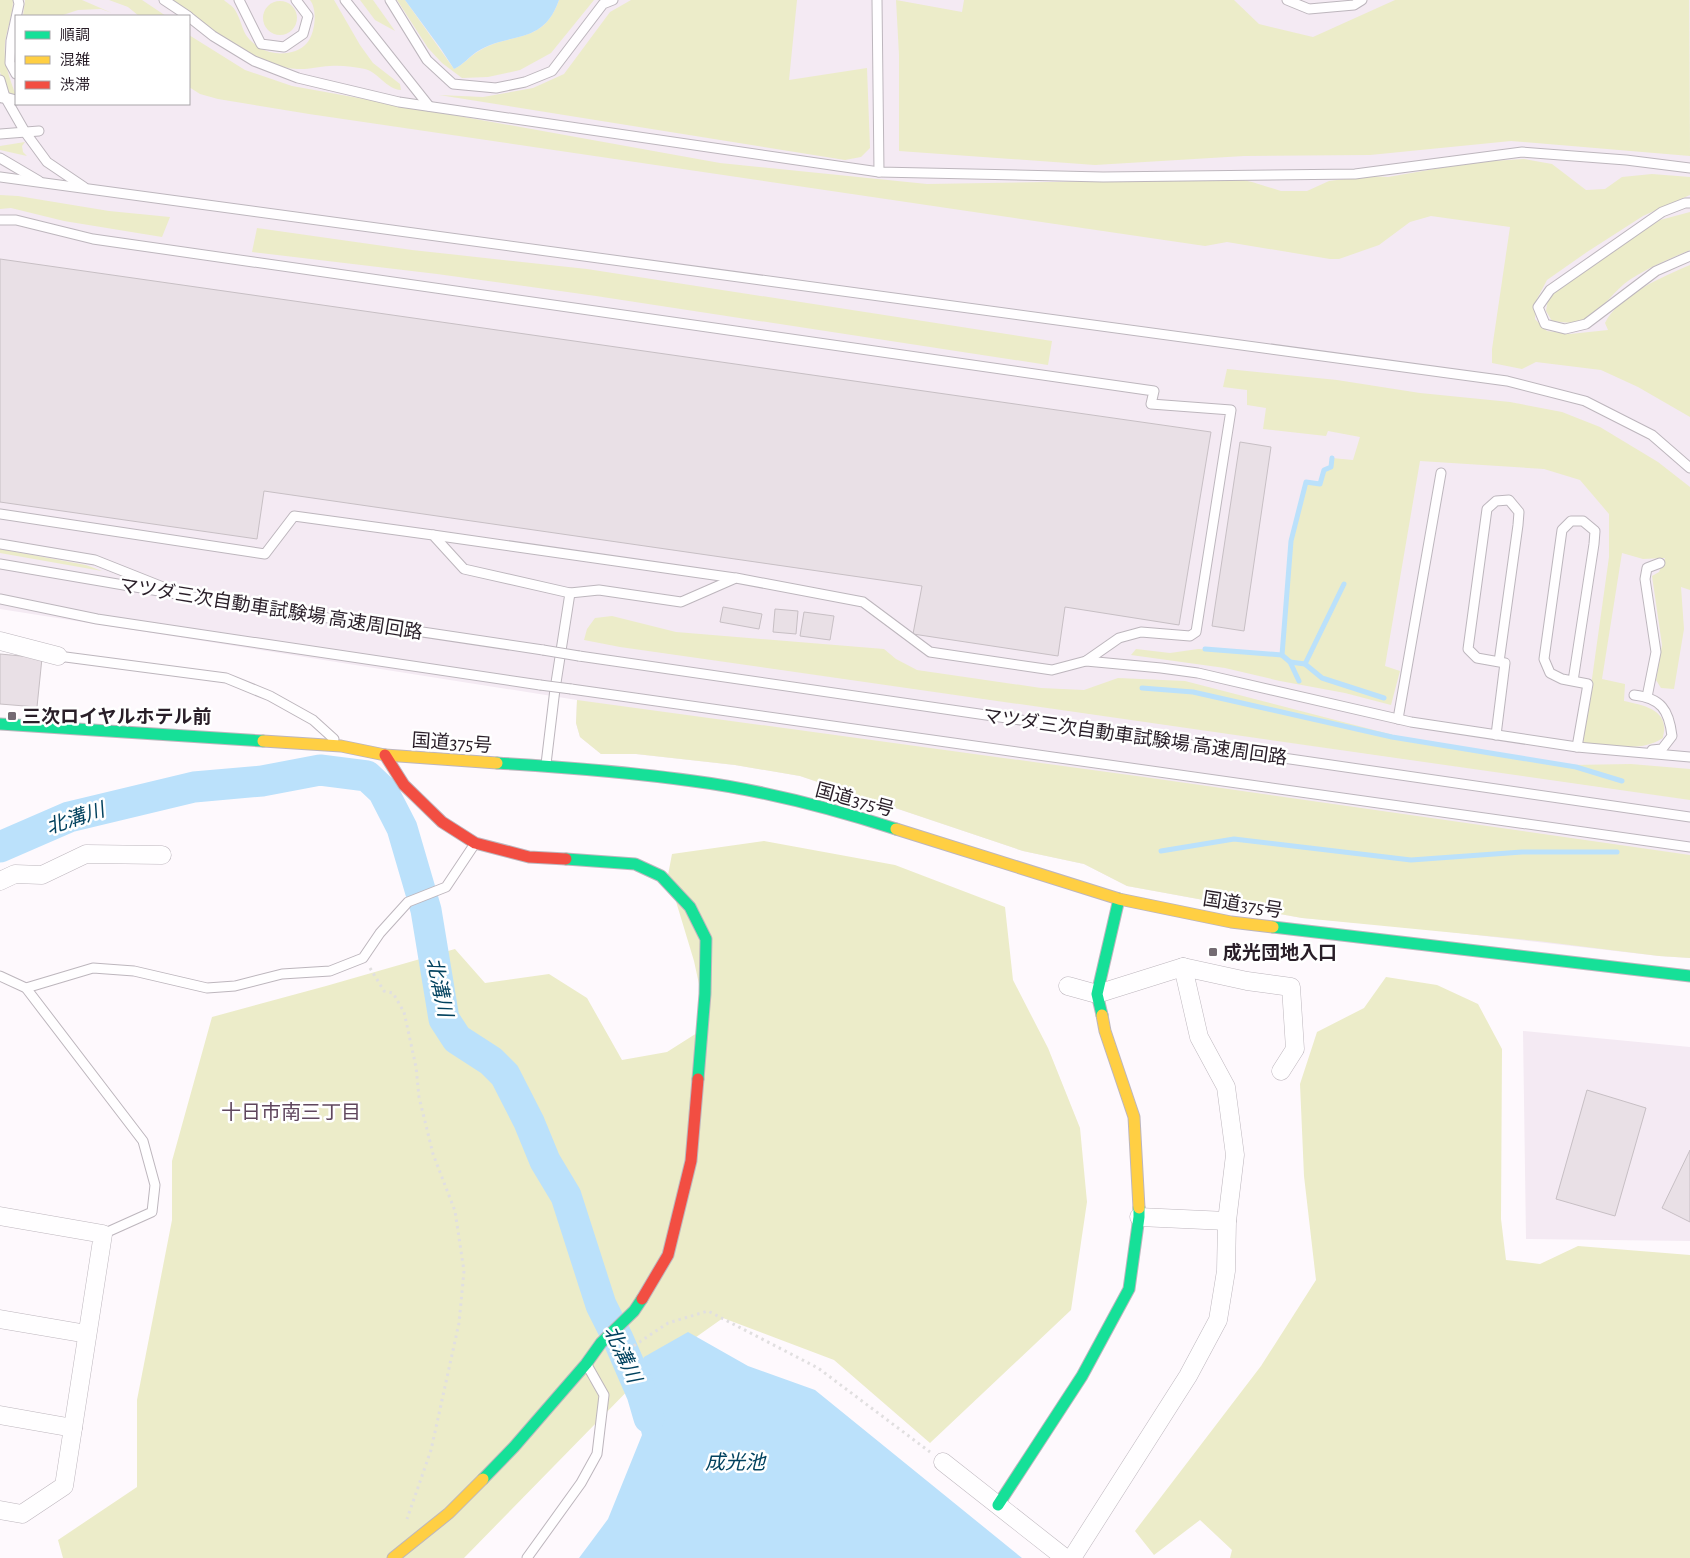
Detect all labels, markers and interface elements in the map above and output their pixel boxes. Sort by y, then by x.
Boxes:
legend [15,15,190,105]
text: 順調 [60,28,90,43]
text: 混雑 [60,52,90,68]
text: 渋滞 [60,77,90,93]
street label: マツダ三次自動車試験場 高速周回路 [118,574,424,643]
street label: マツダ三次自動車試験場 高速周回路 [981,705,1288,768]
place label: 三次ロイヤルホテル前 [22,706,211,727]
marker: 三次ロイヤルホテル前 [6,710,18,722]
street label: 国道375号 [411,730,493,756]
street label: 国道375号 [813,780,896,820]
water label: 北溝川 [43,799,109,838]
street label: 国道375号 [1201,889,1284,921]
place label: 成光団地入口 [1223,942,1337,963]
marker: 成光団地入口 [1207,946,1219,958]
water label: 北溝川 [423,956,456,1021]
district label: 十日市南三丁目 [221,1102,361,1123]
water label: 北溝川 [600,1323,646,1388]
water label: 成光池 [705,1452,767,1473]

